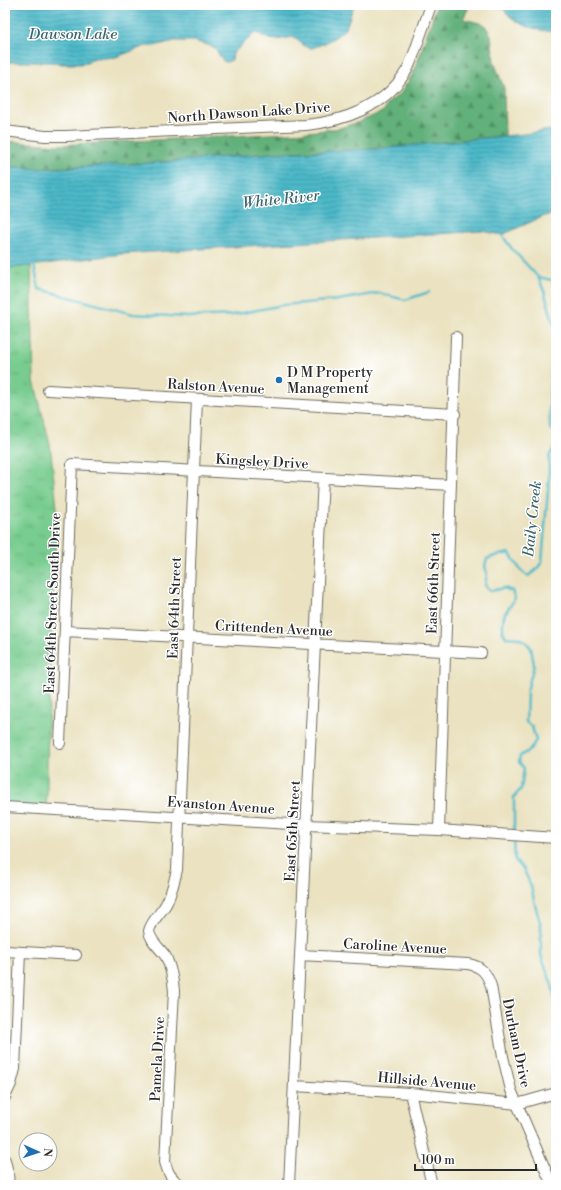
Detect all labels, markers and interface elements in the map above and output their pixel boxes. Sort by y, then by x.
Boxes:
water label: Dawson Lake [28,25,117,44]
street label: North Dawson Lake Drive [167,98,331,128]
water label: White River [242,186,321,213]
place label: D M Property Management [287,364,373,398]
street label: Ralston Avenue [167,375,265,399]
marker: D M Property Management [274,375,284,385]
street label: Kingsley Drive [215,451,309,473]
water label: Baily Creek [519,480,546,559]
street label: East 64th Street South Drive [41,512,65,694]
street label: East 66th Street [423,532,445,634]
street label: East 64th Street [164,557,186,659]
street label: Crittenden Avenue [215,617,333,641]
street label: East 65th Street [281,780,305,882]
street label: Evanston Avenue [167,793,275,819]
street label: Caroline Avenue [343,935,447,959]
street label: Durham Drive [498,997,534,1090]
street label: Pamela Drive [147,1016,169,1102]
street label: Hillside Avenue [377,1069,477,1095]
north arrow [18,1132,58,1172]
scale bar [415,1146,536,1172]
text: N [40,1148,54,1157]
text: 100 m [421,1153,455,1168]

